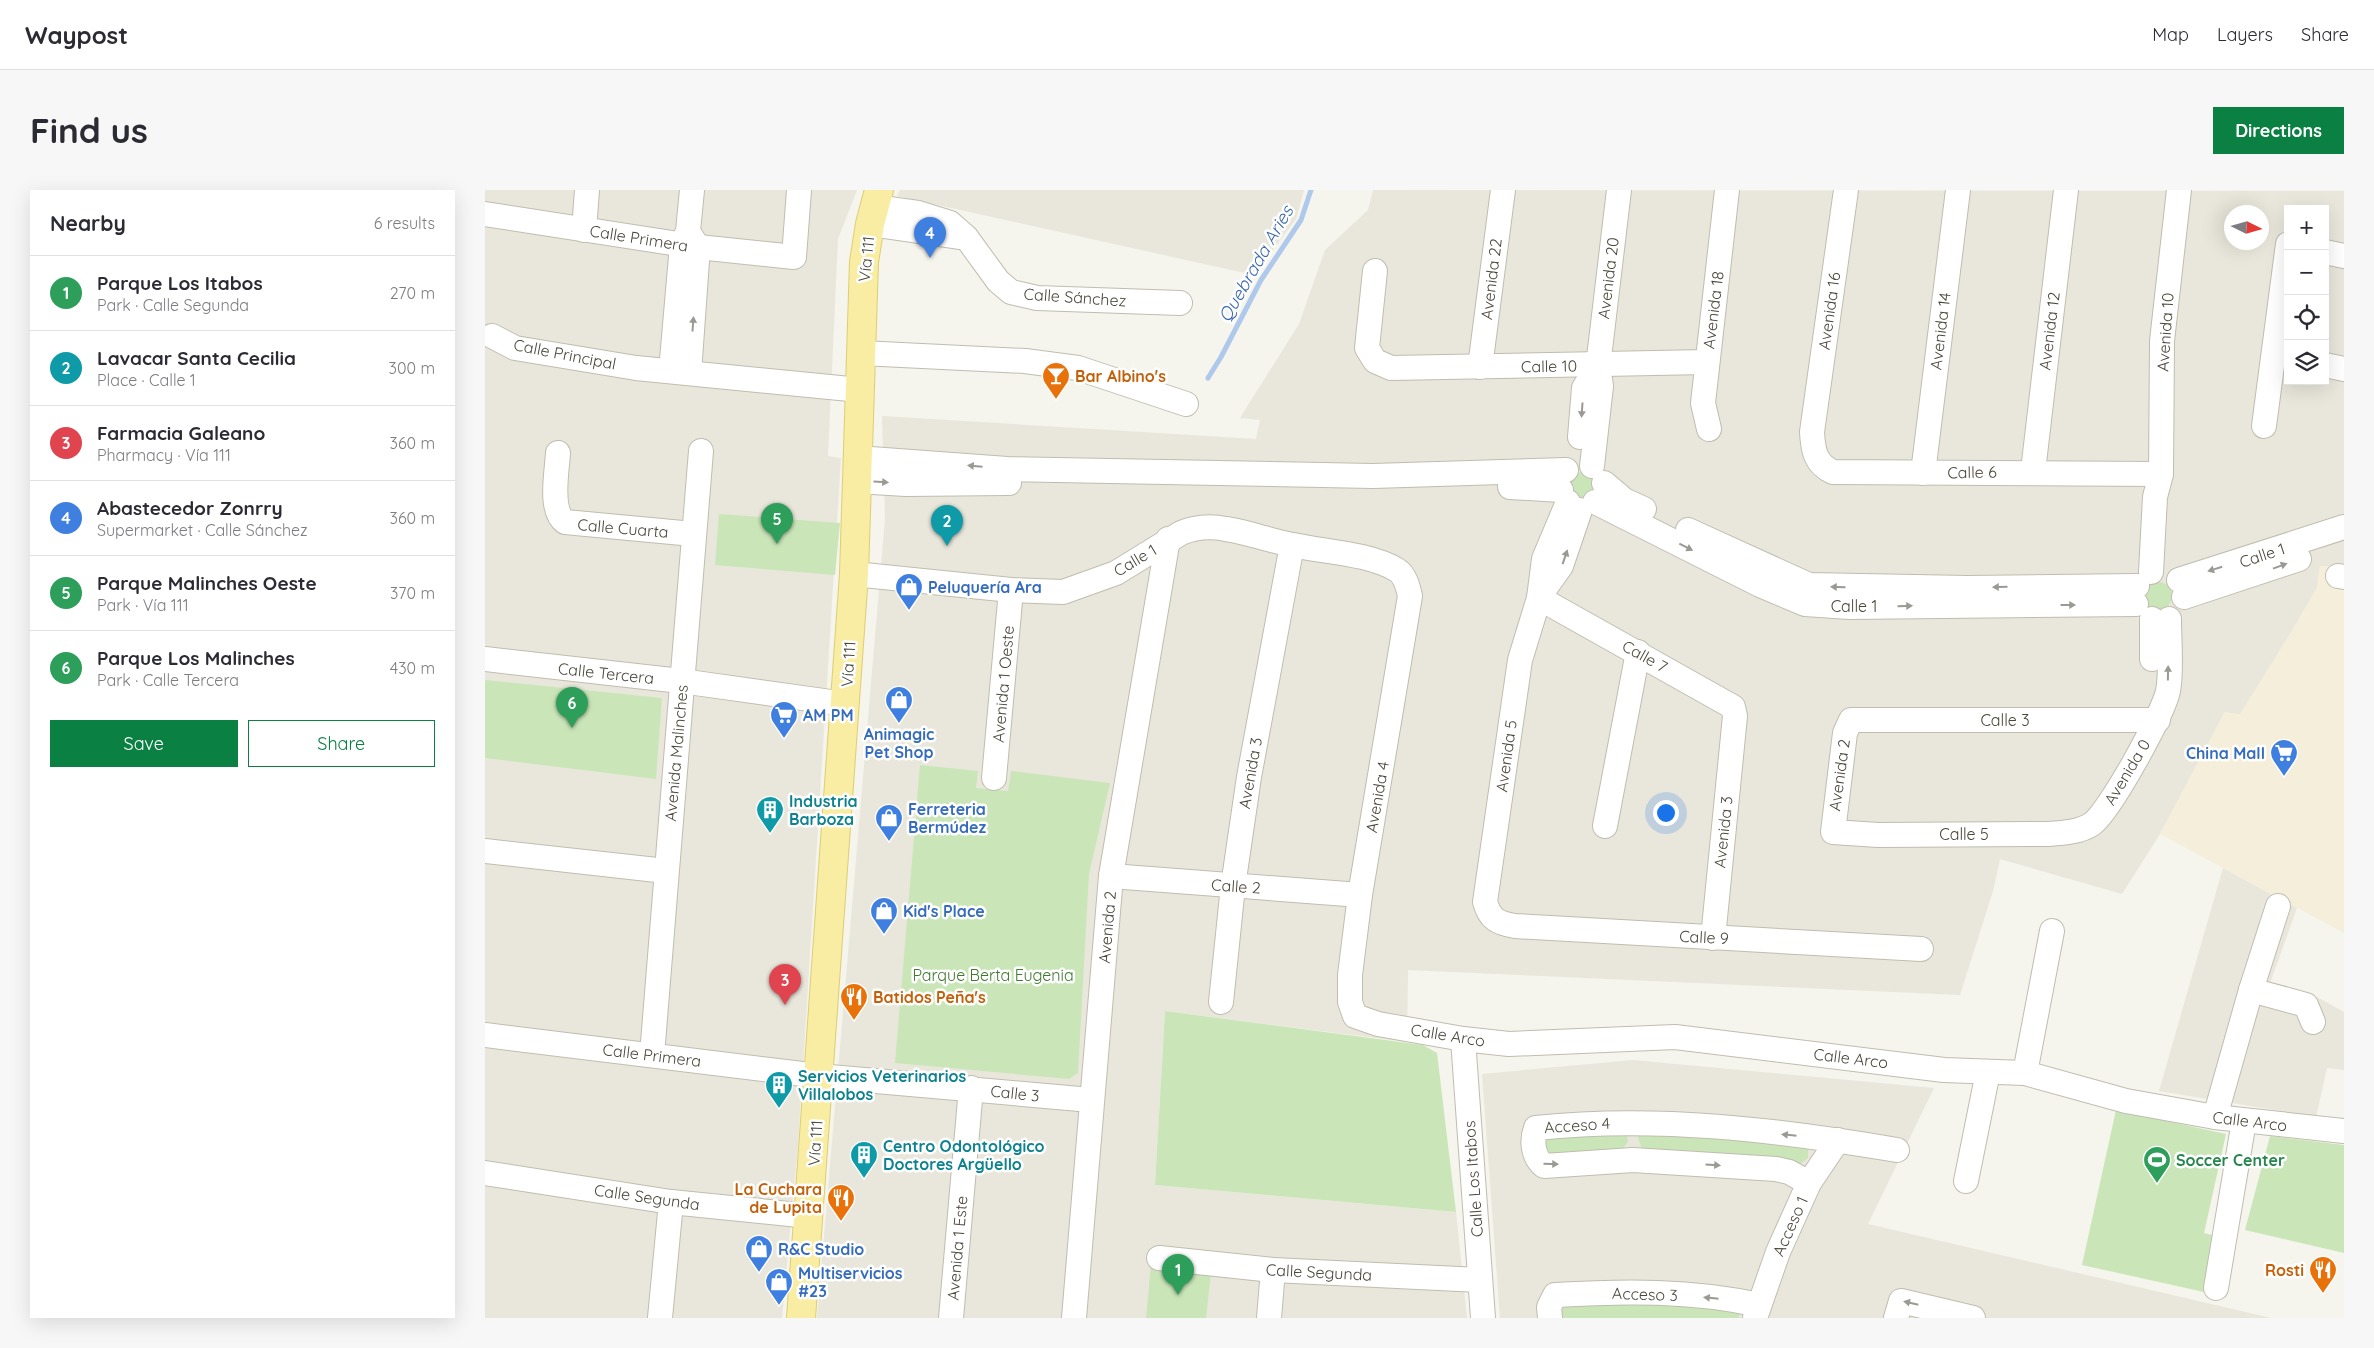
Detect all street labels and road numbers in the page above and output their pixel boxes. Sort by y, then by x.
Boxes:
street label: Calle Primera [588,220,690,256]
street label: Vía 111 [854,235,878,283]
street label: Avenida 20 [1593,236,1623,320]
street label: Avenida 22 [1476,237,1506,321]
street label: Avenida 18 [1698,270,1728,350]
street label: Avenida 16 [1814,270,1844,351]
street label: Calle Sánchez [1023,283,1127,311]
street label: Avenida 14 [1925,291,1955,371]
street label: Avenida 12 [2034,291,2064,371]
street label: Avenida 10 [2152,292,2178,372]
street label: Calle Principal [512,334,618,374]
street label: Calle 10 [1521,356,1577,376]
street label: Calle 6 [1947,462,1997,482]
street label: Calle Cuarta [577,514,669,542]
street label: Calle 1 [2237,538,2287,572]
street label: Calle 1 [1110,539,1160,581]
street label: Calle 1 [1831,596,1877,616]
street label: Avenida 1 Oeste [988,625,1018,743]
street label: Calle 7 [1619,635,1671,677]
street label: Vía 111 [836,640,860,688]
street label: Calle Tercera [557,658,655,688]
street label: Avenida Malinches [660,684,692,822]
street label: Calle 3 [1980,710,2030,730]
street label: Avenida 5 [1491,719,1521,793]
street label: Avenida 0 [2100,735,2154,809]
street label: Avenida 3 [1234,736,1266,810]
street label: Avenida 2 [1824,738,1854,812]
street label: Avenida 4 [1361,760,1393,834]
street label: Avenida 3 [1709,795,1737,869]
street label: Calle 5 [1939,824,1989,844]
street label: Calle 2 [1211,874,1262,898]
street label: Avenida 2 [1094,890,1120,964]
street label: Calle 9 [1679,926,1729,948]
street label: Calle Arco [1409,1019,1487,1051]
street label: Calle Primera [602,1039,702,1071]
street label: Calle Arco [1813,1044,1889,1072]
street label: Calle 3 [990,1080,1040,1106]
street label: Calle Arco [2212,1107,2288,1135]
street label: Acceso 4 [1543,1113,1611,1137]
street label: Vía 111 [803,1119,827,1167]
street label: Calle Los Itabos [1459,1120,1487,1238]
street label: Calle Segunda [593,1180,701,1214]
street label: Acceso 1 [1768,1193,1812,1259]
street label: Avenida 1 Este [942,1195,972,1301]
street label: Calle Segunda [1265,1259,1373,1285]
street label: Acceso 3 [1612,1283,1678,1305]

